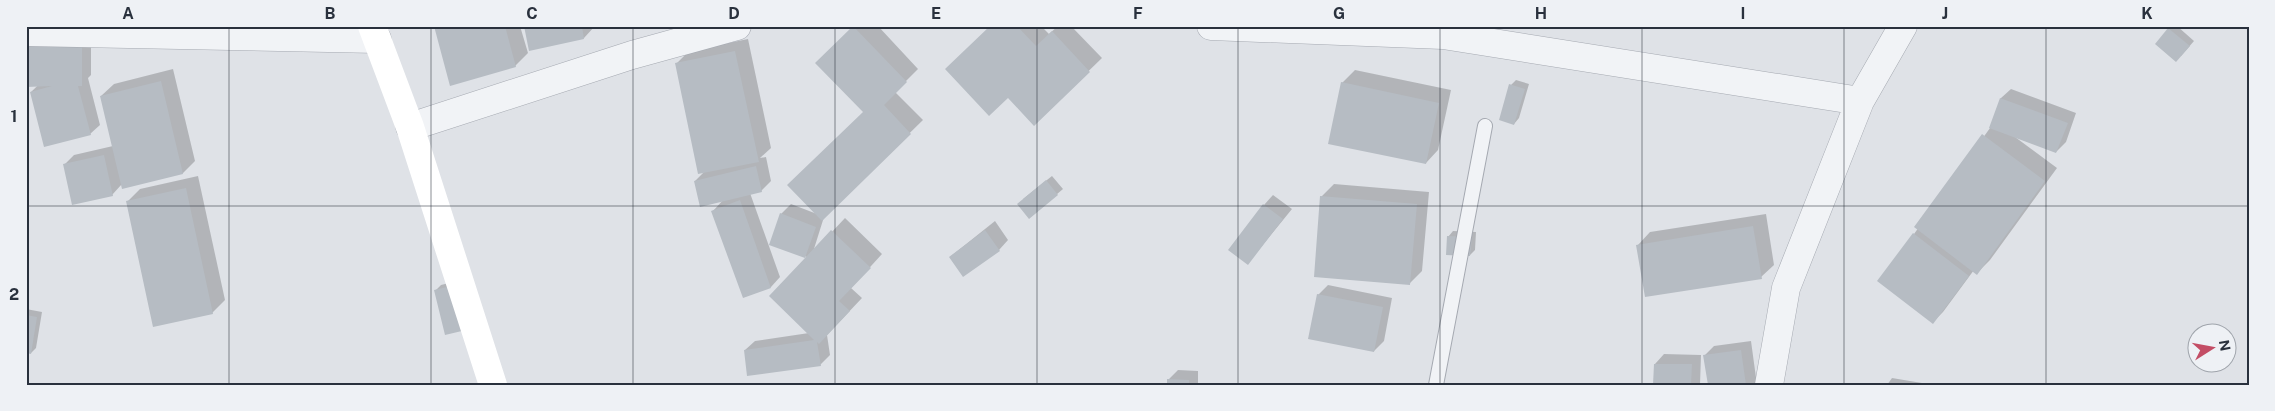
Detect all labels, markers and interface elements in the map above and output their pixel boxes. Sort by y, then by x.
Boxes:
text: A [122,4,134,23]
text: B [325,4,336,23]
text: C [526,4,538,23]
text: D [728,4,740,23]
text: E [931,4,941,23]
text: F [1133,4,1143,23]
text: G [1333,4,1345,23]
text: H [1535,4,1547,23]
text: I [1741,4,1745,23]
text: J [1942,4,1948,23]
text: K [2141,4,2153,23]
text: 1 [11,107,17,126]
text: 2 [9,285,19,304]
north arrow [2188,324,2238,374]
text: N [2216,339,2234,352]

